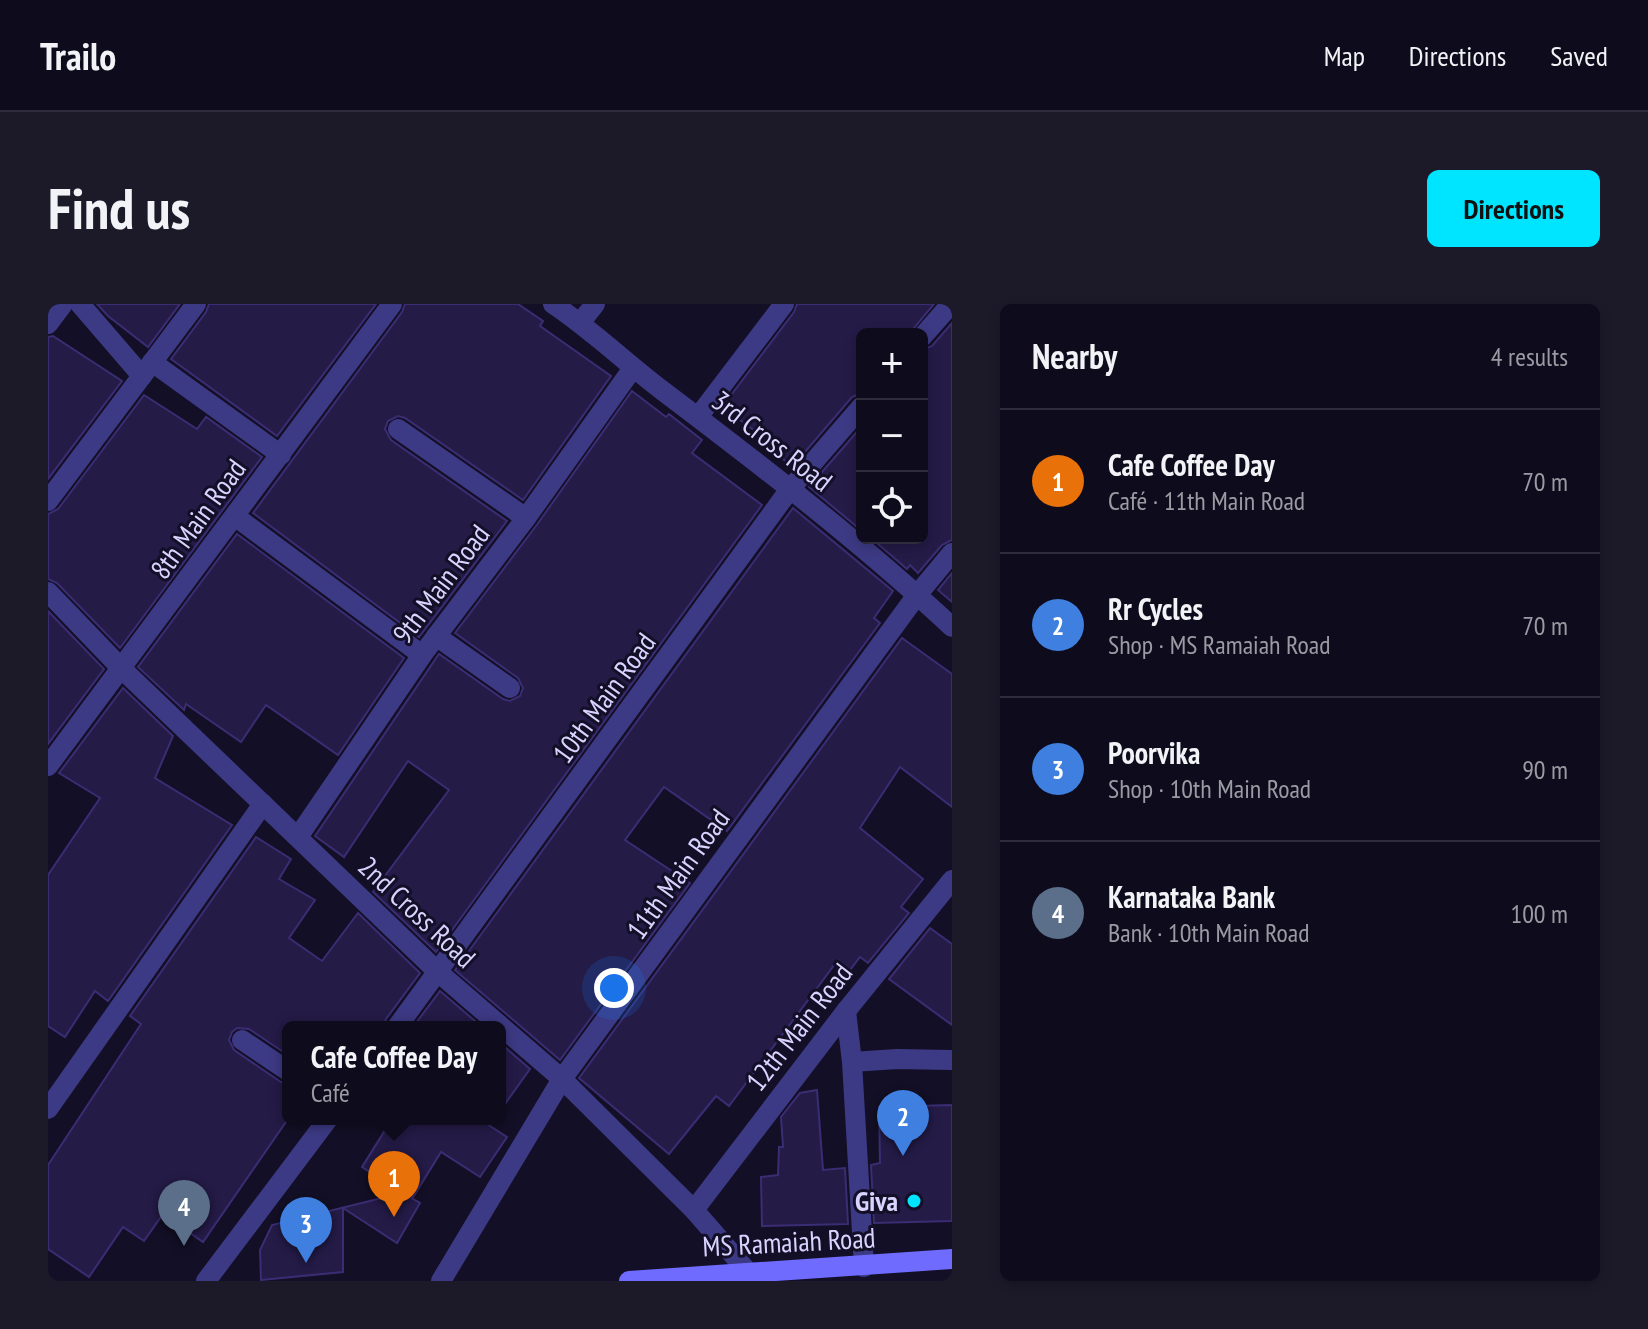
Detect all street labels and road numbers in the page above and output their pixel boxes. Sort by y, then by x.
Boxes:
street label: 3rd Cross Road [704,382,840,499]
street label: 8th Main Road [142,451,254,586]
street label: 9th Main Road [384,517,497,651]
street label: 10th Main Road [544,625,663,770]
street label: 11th Main Road [618,801,737,946]
street label: 2nd Cross Road [351,848,484,976]
street label: 12th Main Road [737,955,860,1098]
street label: MS Ramaiah Road [702,1218,876,1265]

